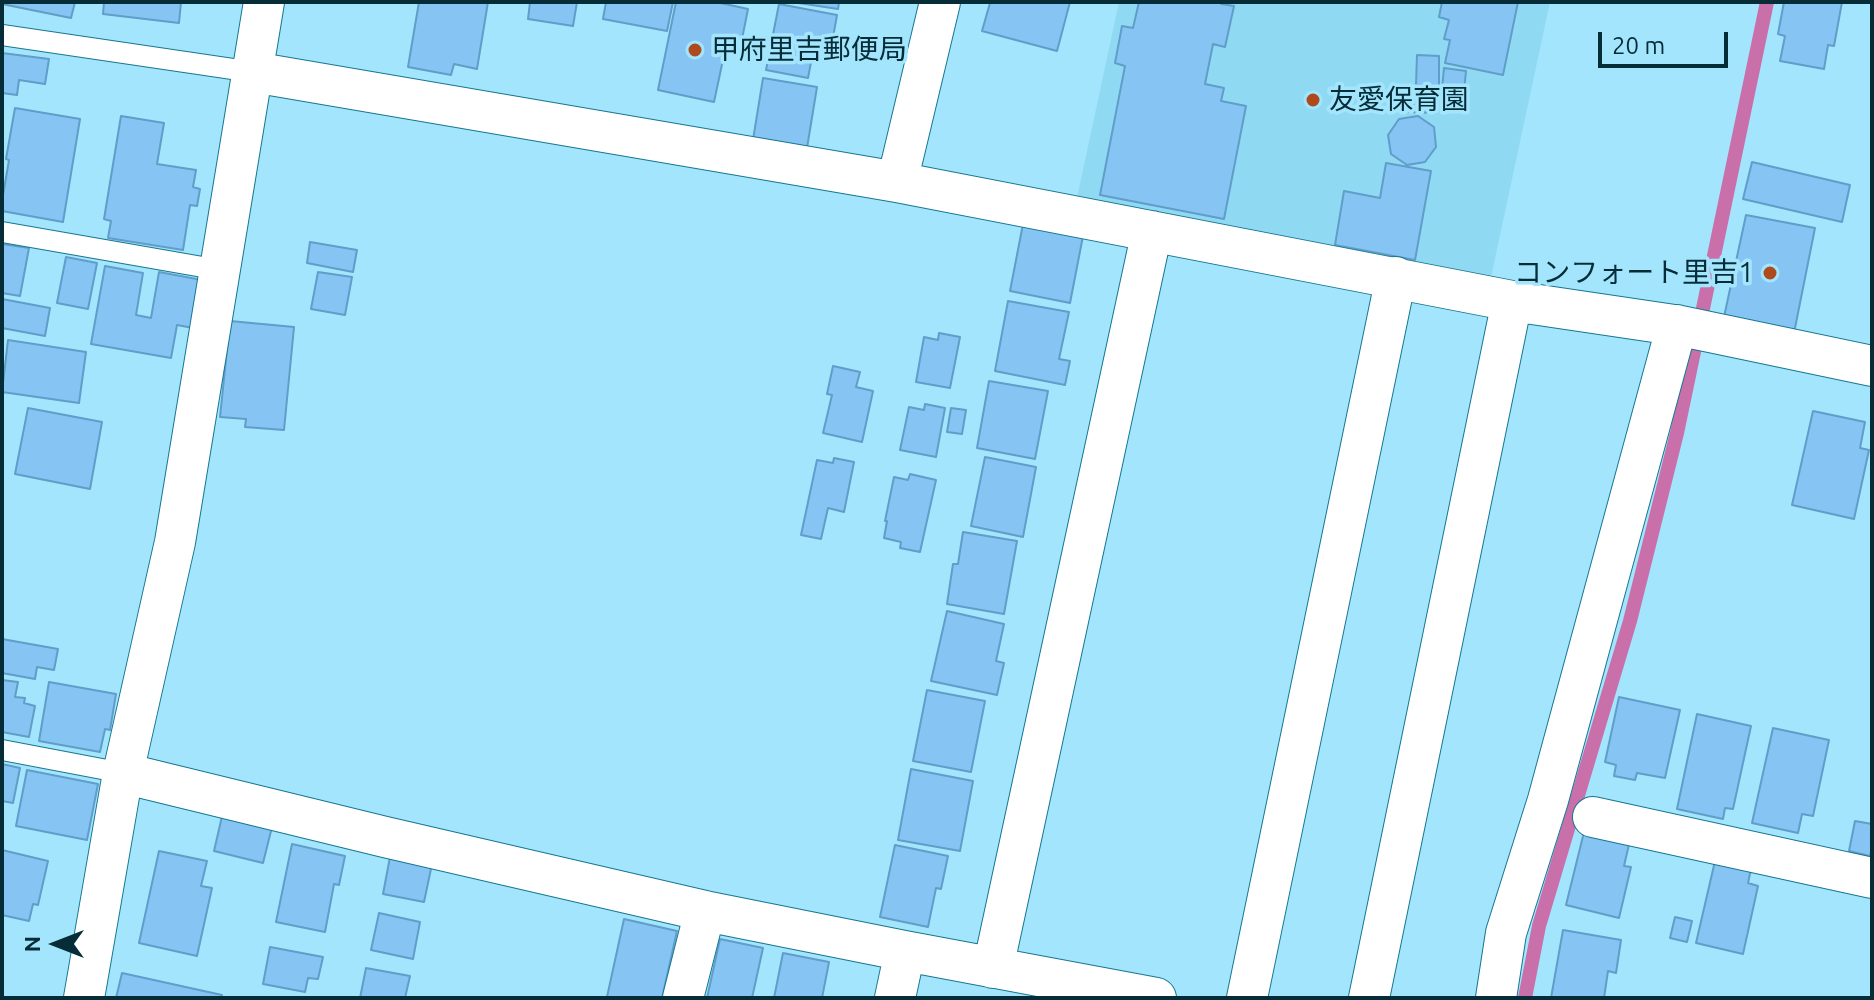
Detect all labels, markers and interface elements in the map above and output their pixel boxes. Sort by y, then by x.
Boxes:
scale bar [1602,16,1732,66]
text: 20 m [1612,32,1665,59]
place label: 甲府里吉郵便局 [711,33,907,67]
marker: 甲府里吉郵便局 [686,41,704,59]
place label: 友愛保育園 [1329,83,1469,117]
marker: 友愛保育園 [1304,91,1322,109]
place label: コンフォート里吉1 [1514,256,1754,290]
marker: コンフォート里吉1 [1761,264,1779,282]
north arrow [16,904,96,984]
text: N [19,936,44,952]

